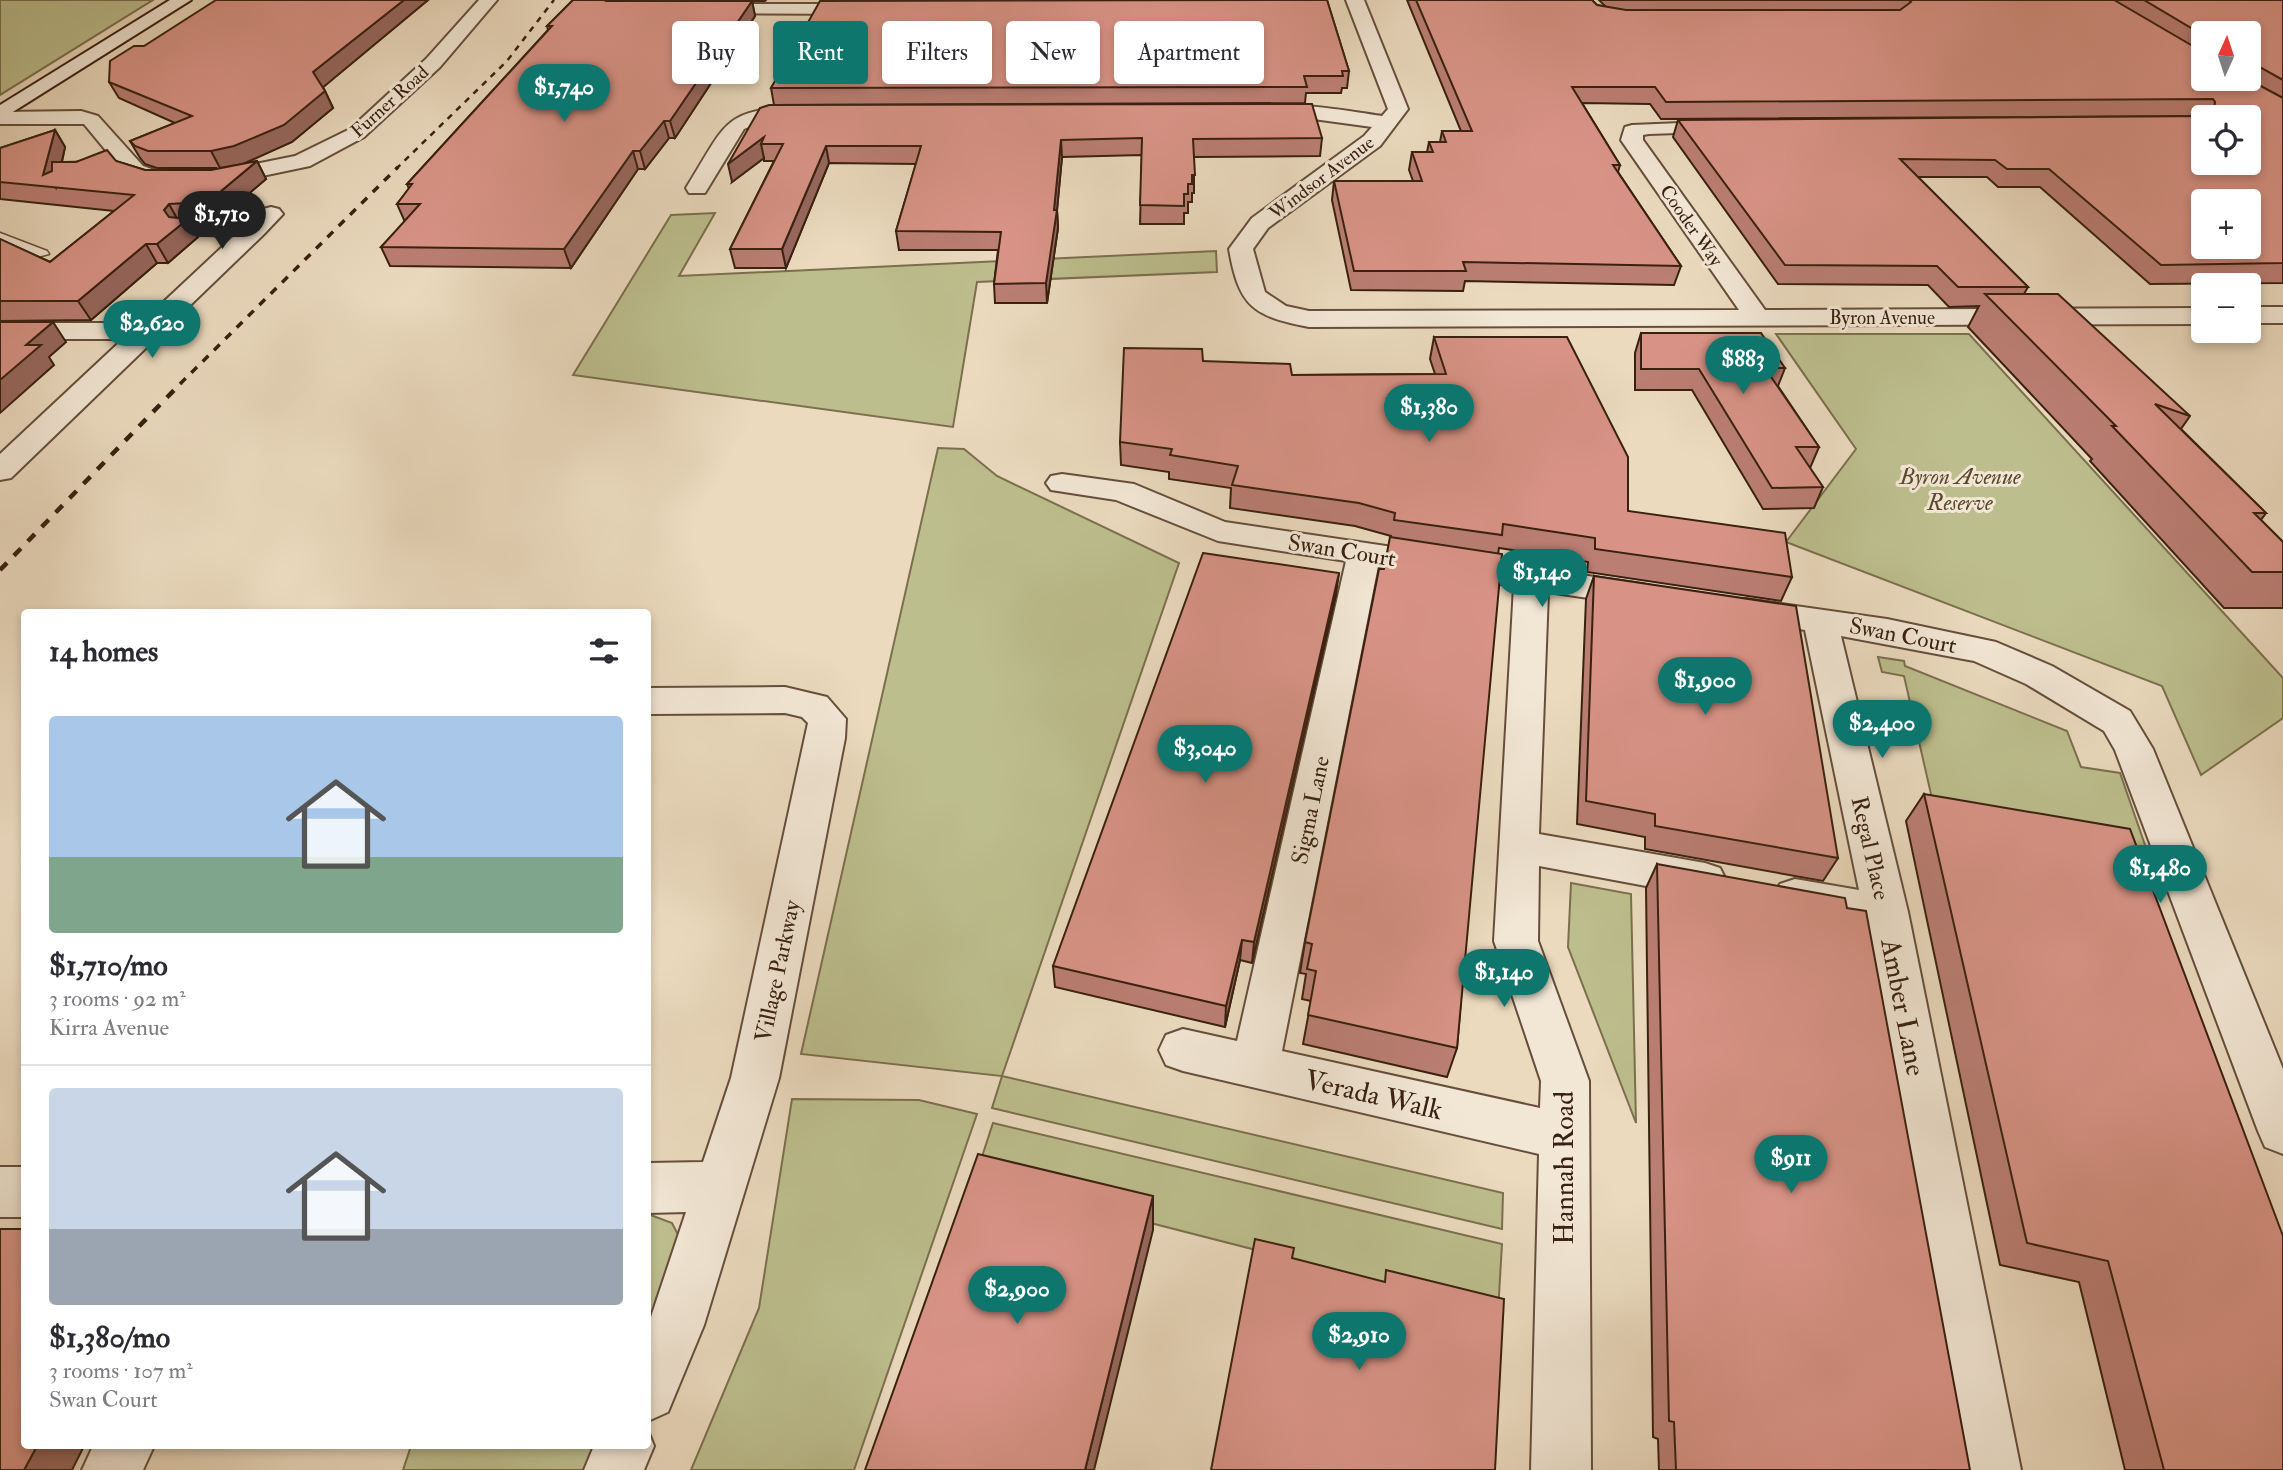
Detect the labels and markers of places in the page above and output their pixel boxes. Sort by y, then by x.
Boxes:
pin: $1,740 [507,64,621,124]
pin: $1,710 [165,191,279,251]
pin: $2,620 [95,300,209,360]
pin: $883 [1702,336,1784,396]
pin: $1,380 [1372,384,1486,444]
pin: $1,140 [1485,550,1599,609]
pin: $1,900 [1648,658,1762,717]
pin: $2,400 [1825,700,1939,760]
pin: $3,040 [1148,726,1262,785]
pin: $1,480 [2103,846,2217,905]
pin: $1,140 [1447,950,1561,1009]
pin: $911 [1750,1136,1832,1195]
pin: $2,900 [960,1266,1074,1326]
pin: $2,910 [1302,1312,1416,1372]

